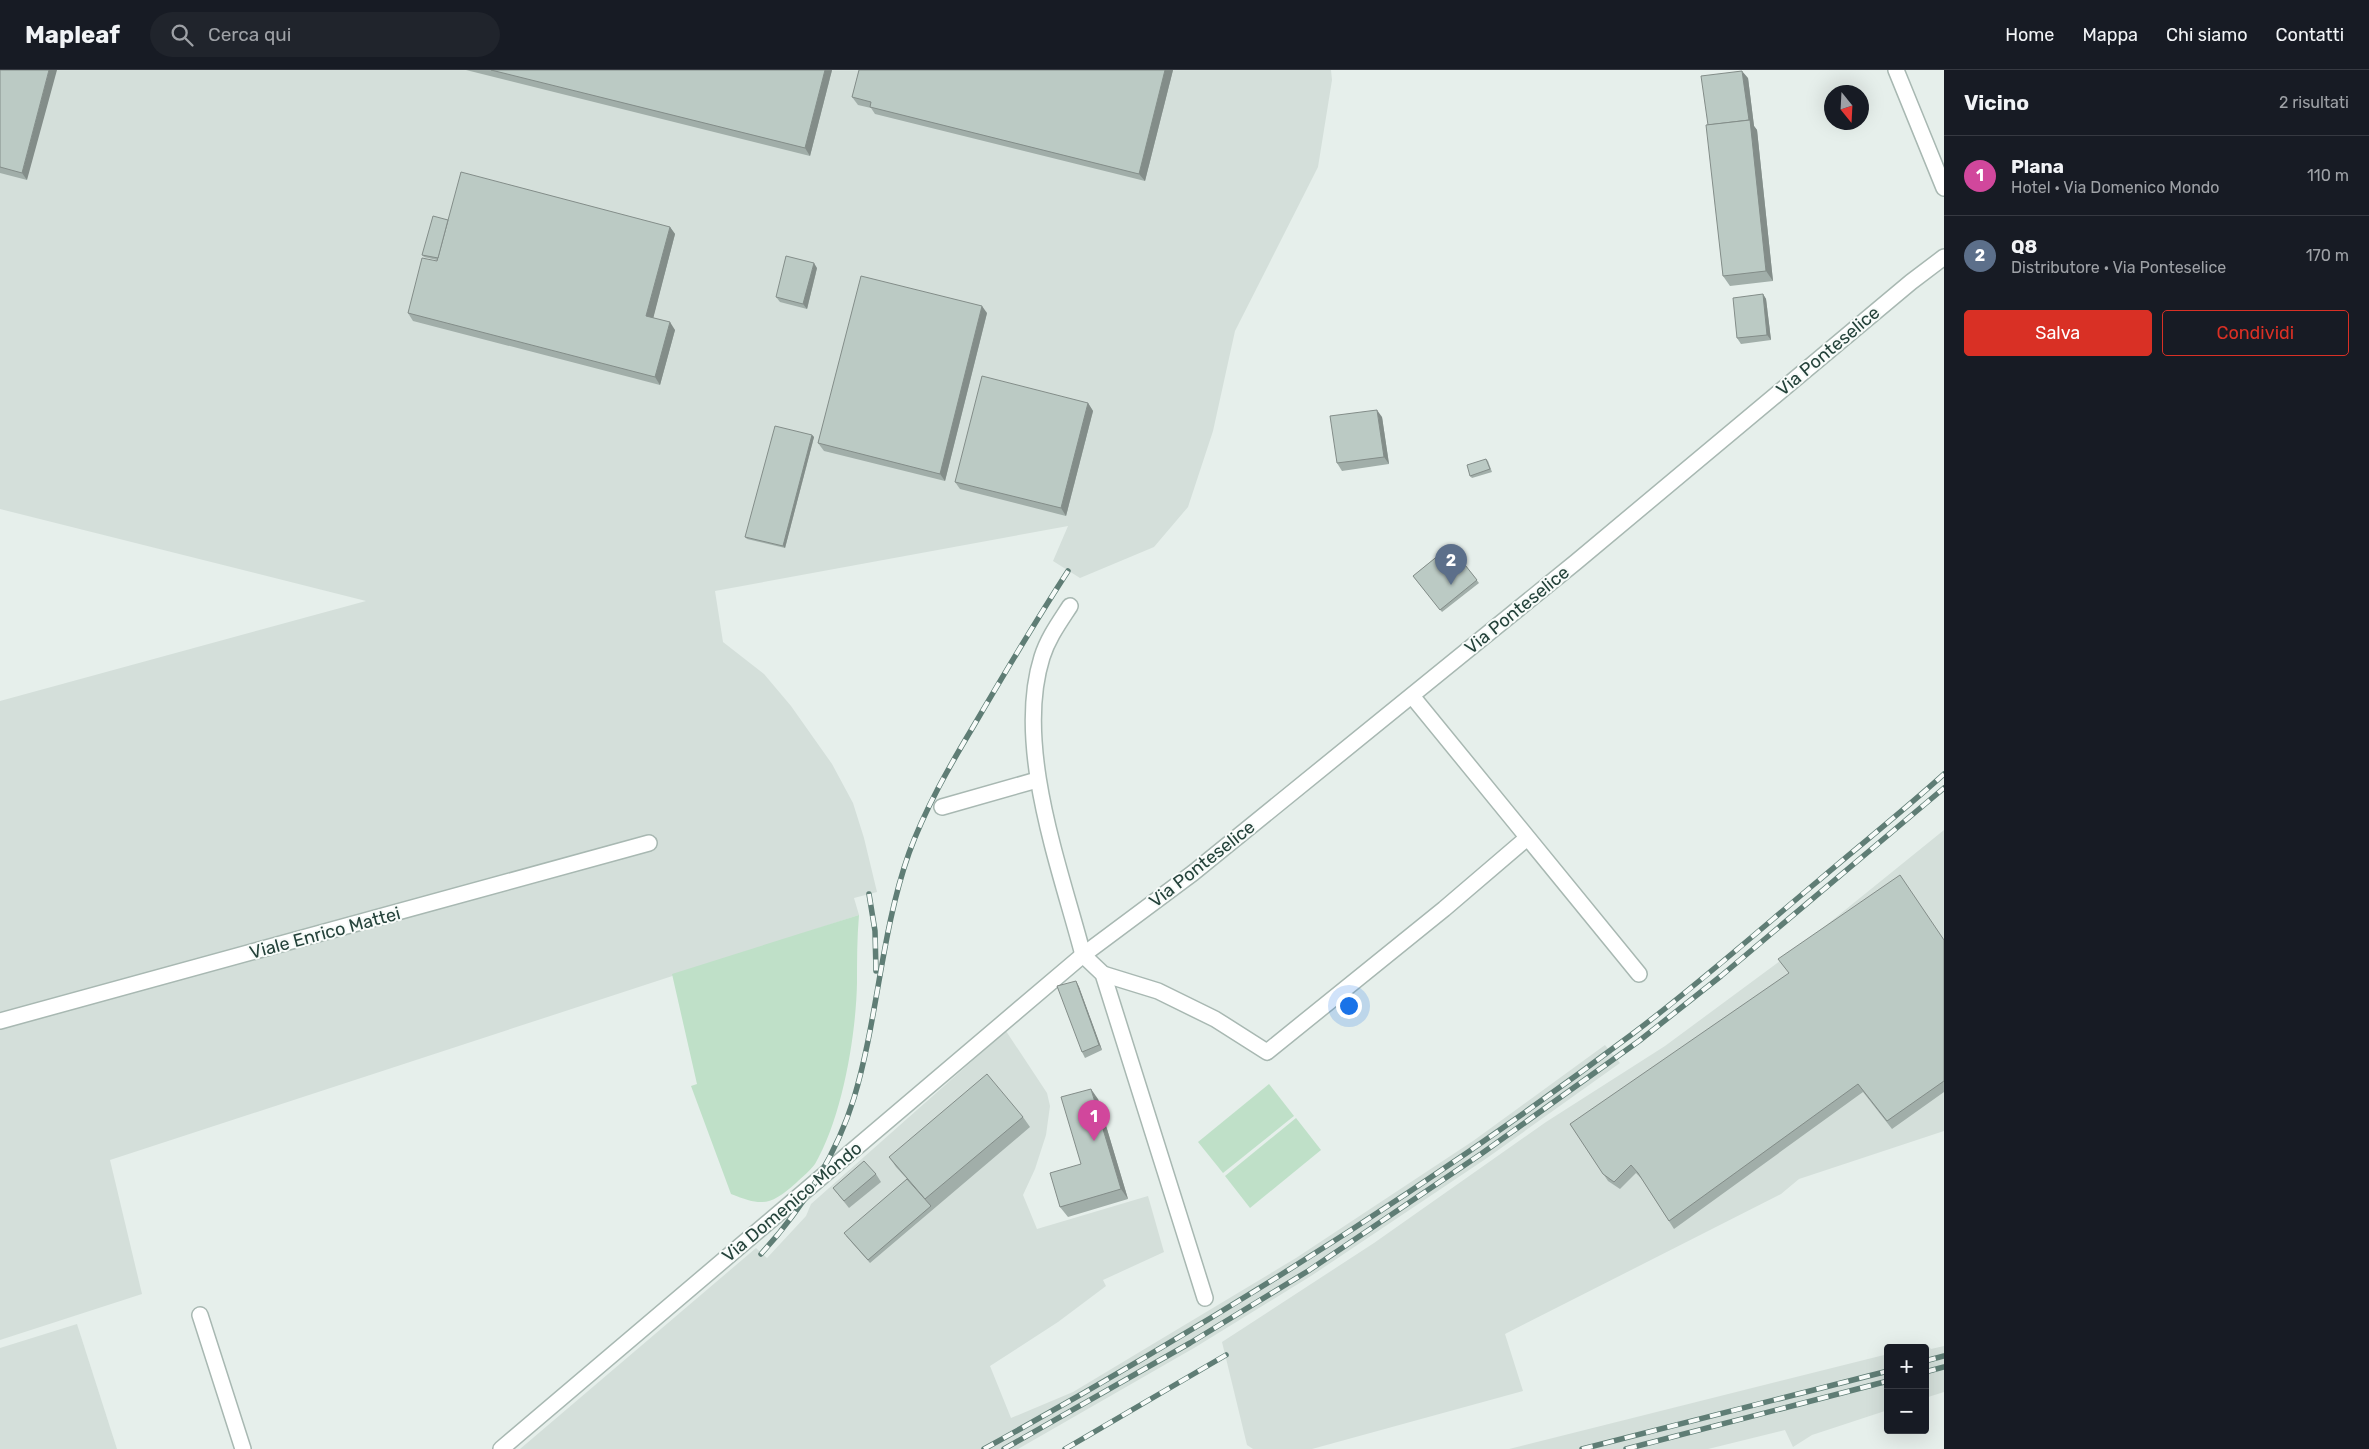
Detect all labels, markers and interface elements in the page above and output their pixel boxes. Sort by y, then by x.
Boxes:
search box [150,12,500,57]
text: Mapleaf [25,21,120,49]
icon: search [168,21,196,49]
text: Cerca qui [208,23,291,46]
text: Home [2005,24,2054,46]
text: Mappa [2082,24,2138,46]
text: Chi siamo [2166,24,2248,46]
text: Contatti [2276,24,2344,46]
north arrow [1824,85,1869,130]
text: Vicino [1964,90,2029,115]
text: 2 risultati [2279,93,2349,112]
text: Plana [2011,155,2064,178]
text: 1 [1976,166,1984,185]
text: 110 m [2307,166,2349,185]
text: Hotel · Via Domenico Mondo [2011,178,2220,197]
text: Q8 [2011,235,2037,258]
text: 2 [1975,246,1985,265]
text: 170 m [2306,246,2349,265]
text: Distributore · Via Ponteselice [2011,258,2226,277]
street label: Via Ponteselice [1772,301,1884,401]
button: Salva [1964,310,2152,356]
button: Condividi [2162,310,2349,356]
pin: 2 [1435,544,1467,585]
street label: Via Ponteselice [1460,561,1574,659]
street label: Via Ponteselice [1145,816,1259,912]
street label: Viale Enrico Mattei [247,902,403,964]
your location [1336,993,1362,1019]
pin: 1 [1078,1100,1110,1141]
street label: Via Domenico Mondo [718,1137,866,1267]
map controls [1884,1344,1929,1434]
button: + [1884,1344,1929,1389]
button: − [1884,1389,1929,1434]

